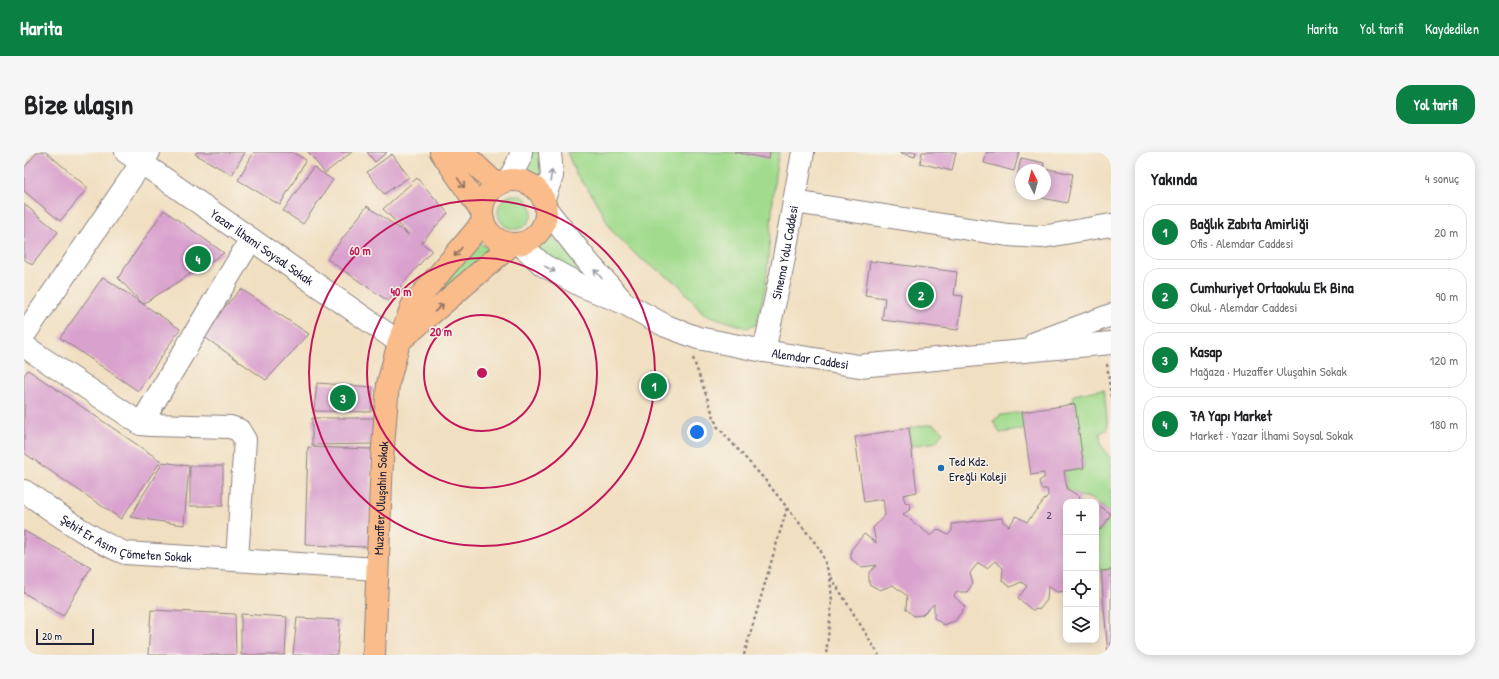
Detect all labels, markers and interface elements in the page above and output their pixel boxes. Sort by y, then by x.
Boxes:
text: Harita [20,15,62,41]
text: Harita [1307,19,1338,38]
text: Yol tarifi [1360,19,1403,38]
text: Kaydedilen [1425,19,1479,38]
text: Bize ulaşın [24,85,133,123]
button: Yol tarifi [1396,85,1475,124]
north arrow [1015,164,1051,200]
text: Yakında [1151,167,1197,190]
one-way arrow [547,169,555,182]
text: 4 sonuç [1425,169,1459,187]
one-way arrow [457,177,465,188]
street label: Sinema Yolu Caddesi [767,204,802,301]
street label: Yazar İlhami Soysal Sokak [207,205,318,289]
text: Bağlık Zabıta Amirliği [1190,213,1309,234]
text: 1 [1163,223,1167,241]
text: 20 m [1434,223,1458,241]
text: Ofis · Alemdar Caddesi [1190,234,1293,252]
text: 60 m [349,242,371,259]
pin: 4 [185,244,211,274]
one-way arrow [453,246,462,257]
one-way arrow [543,266,555,273]
one-way arrow [594,268,603,279]
text: Cumhuriyet Ortaokulu Ek Bina [1190,277,1354,298]
pin: 2 [908,280,934,310]
text: 40 m [391,283,411,300]
text: 2 [1162,287,1168,305]
text: 90 m [1436,287,1458,305]
text: Okul · Alemdar Caddesi [1190,298,1297,316]
one-way arrow [434,303,444,312]
text: 20 m [430,323,452,340]
text: Kasap [1190,341,1222,362]
street label: Alemdar Caddesi [771,343,850,373]
text: 3 [1162,351,1168,369]
text: 120 m [1430,351,1458,369]
text: Mağaza · Muzaffer Uluşahin Sokak [1190,362,1347,380]
centre of rings [475,366,489,380]
pin: 1 [641,371,667,401]
pin: 3 [330,383,356,413]
text: 7A Yapı Market [1190,405,1272,426]
text: 4 [1163,415,1167,433]
text: 180 m [1430,415,1458,433]
your location [687,422,707,442]
text: Market · Yazar İlhami Soysal Sokak [1190,426,1353,444]
street label: Muzaffer Uluşahin Sokak [369,440,392,555]
place label: Ted Kdz. Ereğli Koleji [949,452,1007,485]
marker: Ted Kdz. Ereğli Koleji [936,463,946,473]
map controls [1063,499,1099,643]
button: + [1063,499,1099,535]
house number: 2 [1046,508,1052,522]
street label: Şehit Er Asım Çömeten Sokak [57,510,193,566]
button: − [1063,535,1099,571]
button: locate [1063,571,1099,607]
button: layers [1063,607,1099,643]
scale bar [36,627,94,646]
text: 20 m [42,629,62,643]

